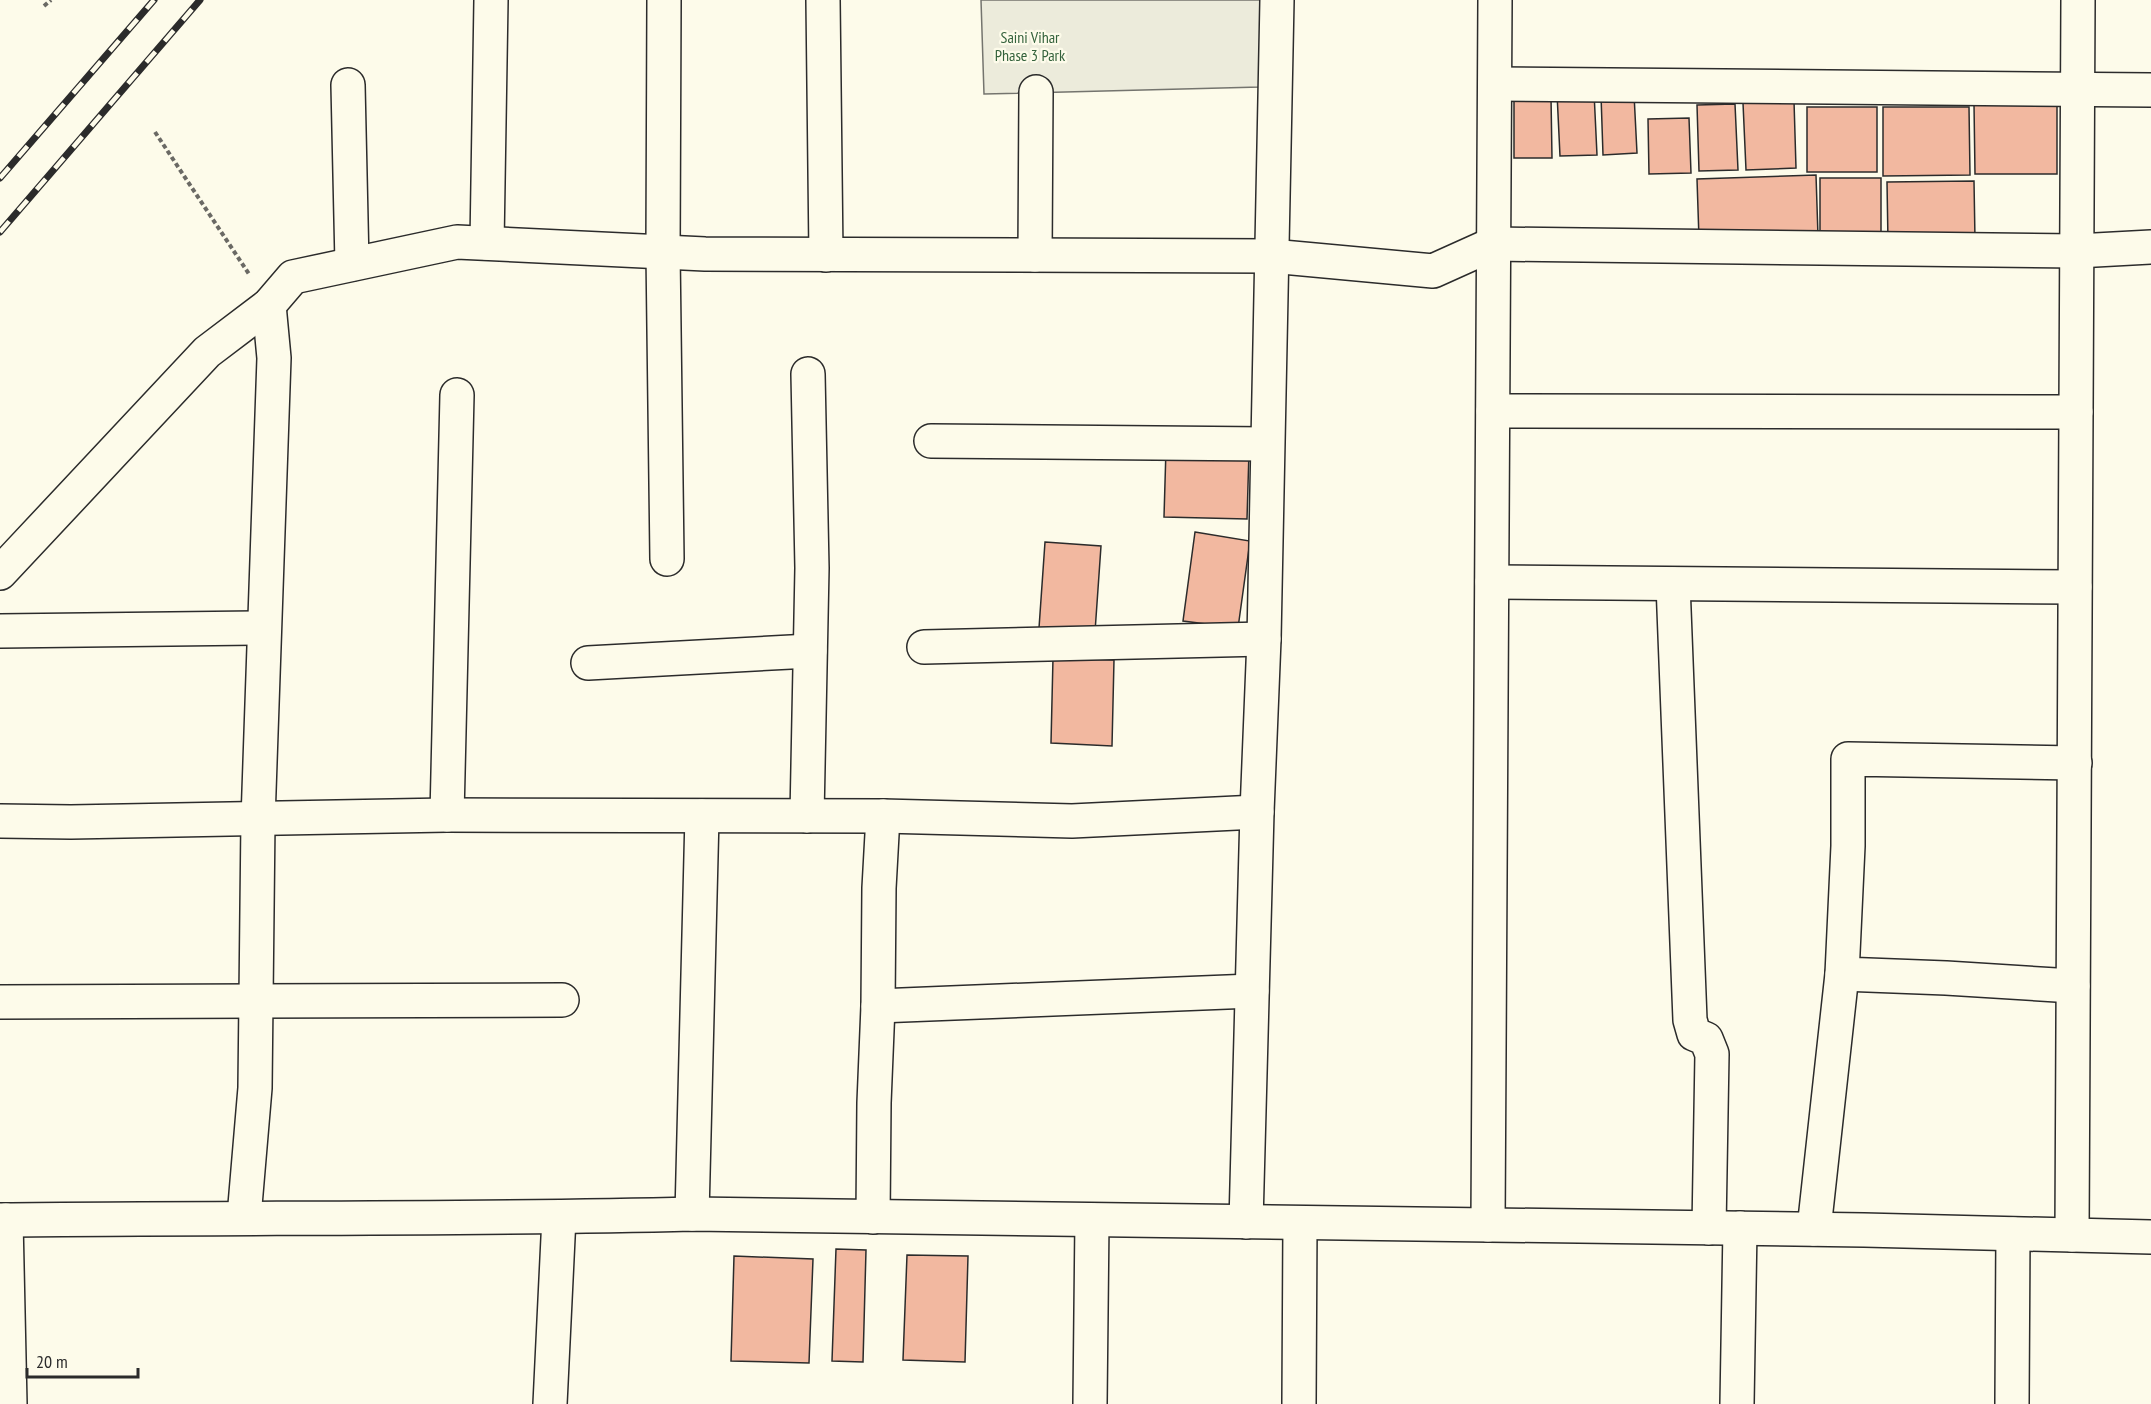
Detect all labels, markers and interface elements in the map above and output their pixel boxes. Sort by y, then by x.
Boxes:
park label: Saini Vihar Phase 3 Park [995,27,1066,65]
scale bar [27,1341,138,1379]
text: 20 m [36,1350,68,1373]

